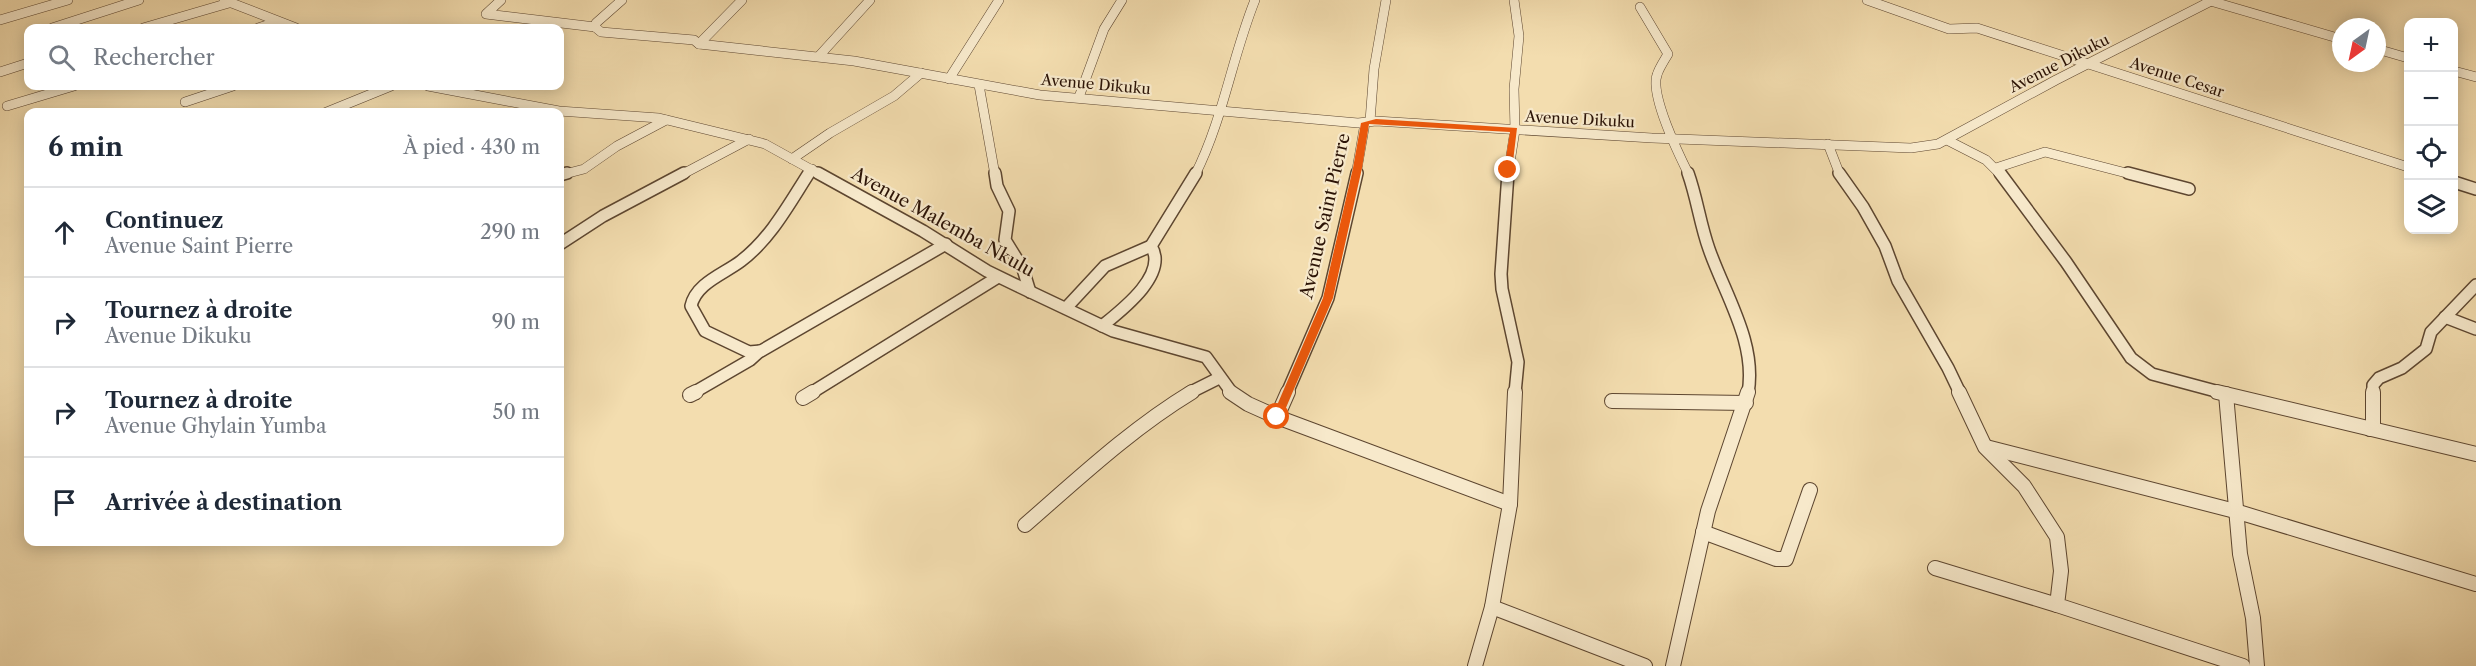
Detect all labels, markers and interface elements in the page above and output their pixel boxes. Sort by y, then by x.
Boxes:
north arrow [2332,18,2386,72]
map controls [2404,18,2458,234]
button: + [2404,18,2458,72]
search box [24,24,564,90]
street label: Avenue Dikuku [2005,30,2112,97]
icon: search [45,41,78,74]
text: Rechercher [93,44,215,71]
street label: Avenue Cesar [2126,53,2227,101]
street label: Avenue Dikuku [1039,70,1152,98]
button: − [2404,72,2458,126]
street label: Avenue Dikuku [1524,107,1635,131]
button: locate [2404,126,2458,180]
text: 6 min [48,131,123,163]
street label: Avenue Saint Pierre [1295,131,1355,302]
text: À pied · 430 m [403,135,540,159]
route end [1494,156,1520,182]
street label: Avenue Malemba Nkulu [847,162,1039,282]
button: layers [2404,180,2458,234]
text: Continuez [105,207,224,234]
icon: ahead [48,216,81,249]
text: 290 m [480,220,540,244]
text: Avenue Saint Pierre [105,234,293,258]
text: Tournez à droite [105,297,292,324]
icon: right [48,306,81,339]
text: 90 m [492,310,540,334]
text: Avenue Dikuku [105,324,251,348]
text: Tournez à droite [105,387,292,414]
icon: right [48,396,81,429]
text: 50 m [493,400,540,424]
route start [1263,403,1289,429]
text: Avenue Ghylain Yumba [105,414,326,438]
icon: arrive [48,486,81,519]
text: Arrivée à destination [105,489,342,516]

